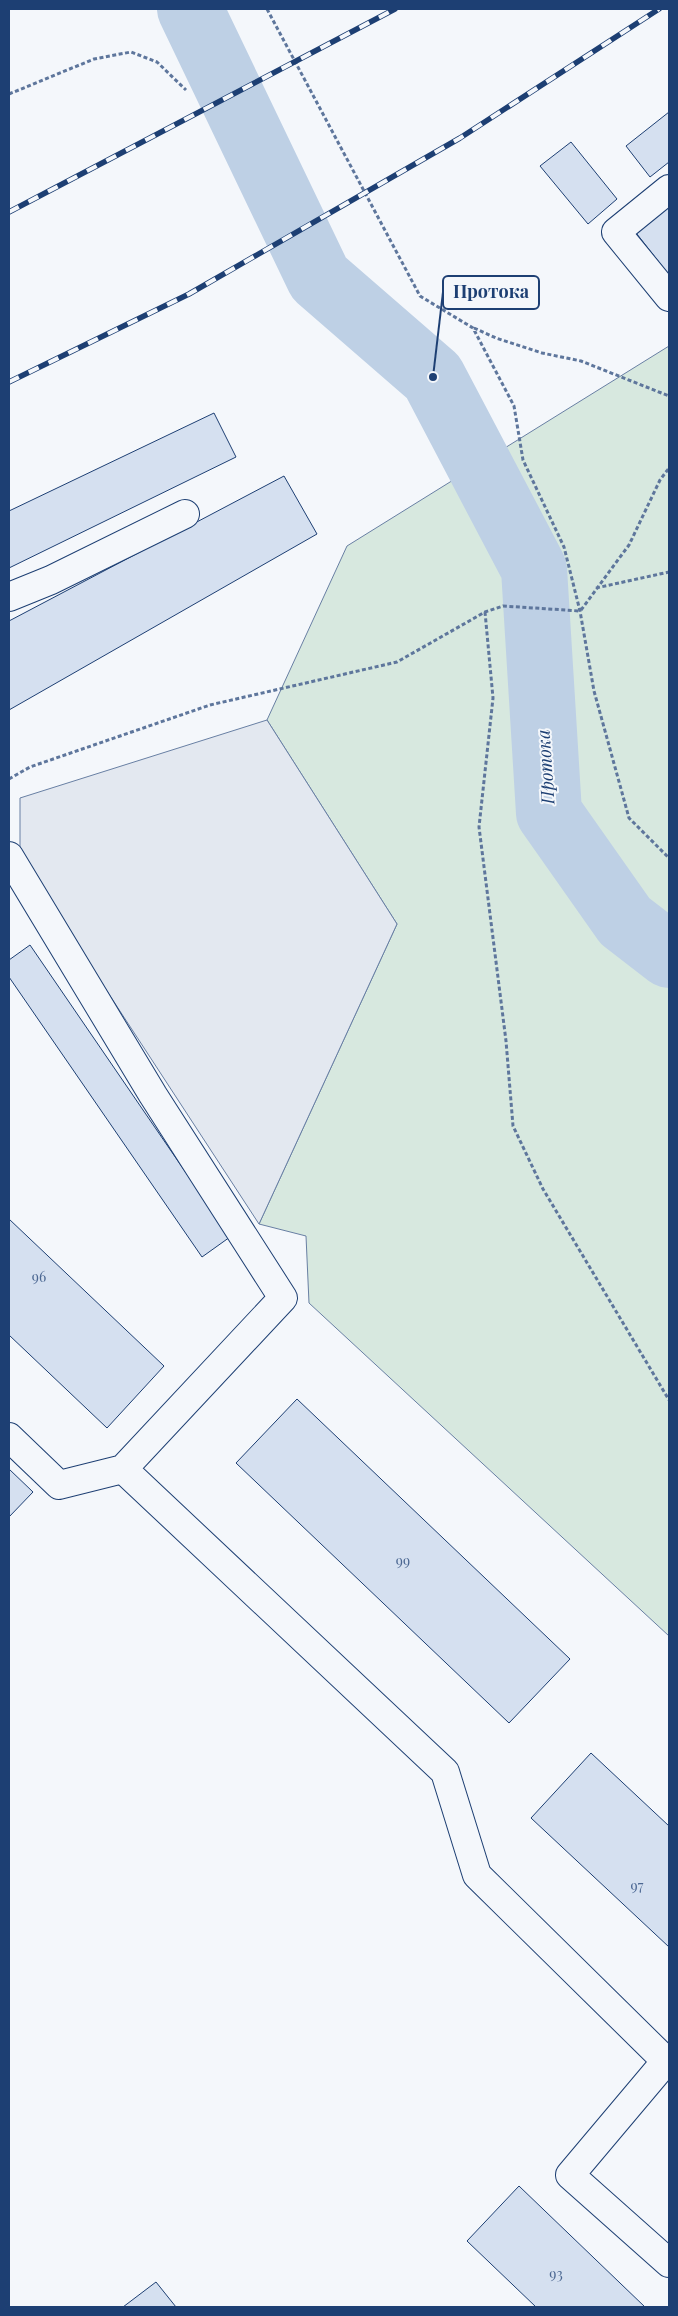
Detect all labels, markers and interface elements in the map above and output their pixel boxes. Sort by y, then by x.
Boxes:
callout: Протока [443,276,539,309]
text: Протока [453,279,530,303]
water label: Протока [530,729,560,806]
house number: 96 [32,1267,46,1286]
house number: 99 [396,1551,410,1570]
house number: 97 [631,1876,644,1895]
house number: 93 [549,2264,563,2283]

